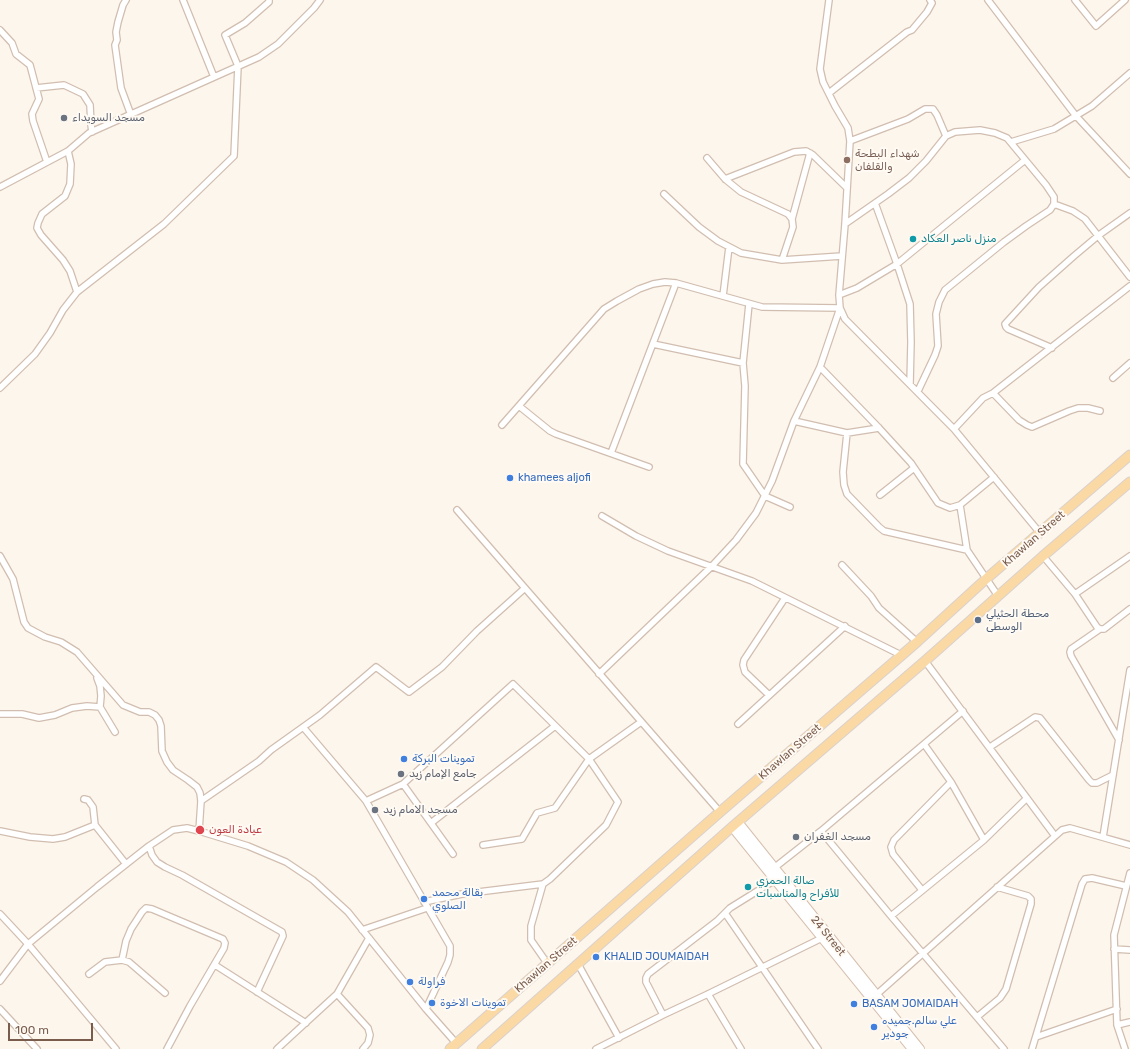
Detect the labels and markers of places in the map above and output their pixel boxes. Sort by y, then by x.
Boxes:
place label: مسجد السويداء [72,111,145,125]
marker: مسجد السويداء [59,113,69,123]
place label: شهداء البطحة والقلفان [855,147,920,173]
marker: شهداء البطحة والقلفان [842,155,852,165]
place label: منزل ناصر العكاد [921,232,996,246]
marker: منزل ناصر العكاد [908,234,918,244]
place label: khamees aljofi [518,471,591,485]
marker: khamees aljofi [505,473,515,483]
place label: محطة الحثيلي الوسطى [986,607,1049,633]
marker: محطة الحثيلي الوسطى [973,615,983,625]
place label: تموينات البركة [412,752,475,766]
marker: تموينات البركة [399,754,409,764]
place label: جامع الإمام زيد [409,767,477,781]
marker: جامع الإمام زيد [396,769,406,779]
place label: مسجد الامام زيد [383,803,458,817]
marker: مسجد الامام زيد [370,805,380,815]
place label: عيادة العون [209,823,262,837]
marker: عيادة العون [194,824,206,836]
place label: مسجد الغفران [804,830,871,844]
marker: مسجد الغفران [791,832,801,842]
place label: صالة الحمزي للأفراح والمناسبات [756,874,840,900]
marker: صالة الحمزي للأفراح والمناسبات [743,882,753,892]
place label: بقالة محمد الصلوي [432,886,483,912]
marker: بقالة محمد الصلوي [419,894,429,904]
place label: KHALID JOUMAIDAH [604,950,709,964]
marker: KHALID JOUMAIDAH [591,952,601,962]
place label: فراولة [418,975,445,989]
marker: فراولة [405,977,415,987]
place label: تموينات الاخوة [440,996,506,1010]
place label: BASAM JOMAIDAH [862,997,958,1011]
marker: تموينات الاخوة [427,998,437,1008]
marker: BASAM JOMAIDAH [849,999,859,1009]
place label: علي سالم.جميده جودير [882,1014,957,1040]
marker: علي سالم.جميده جودير [869,1022,879,1032]

